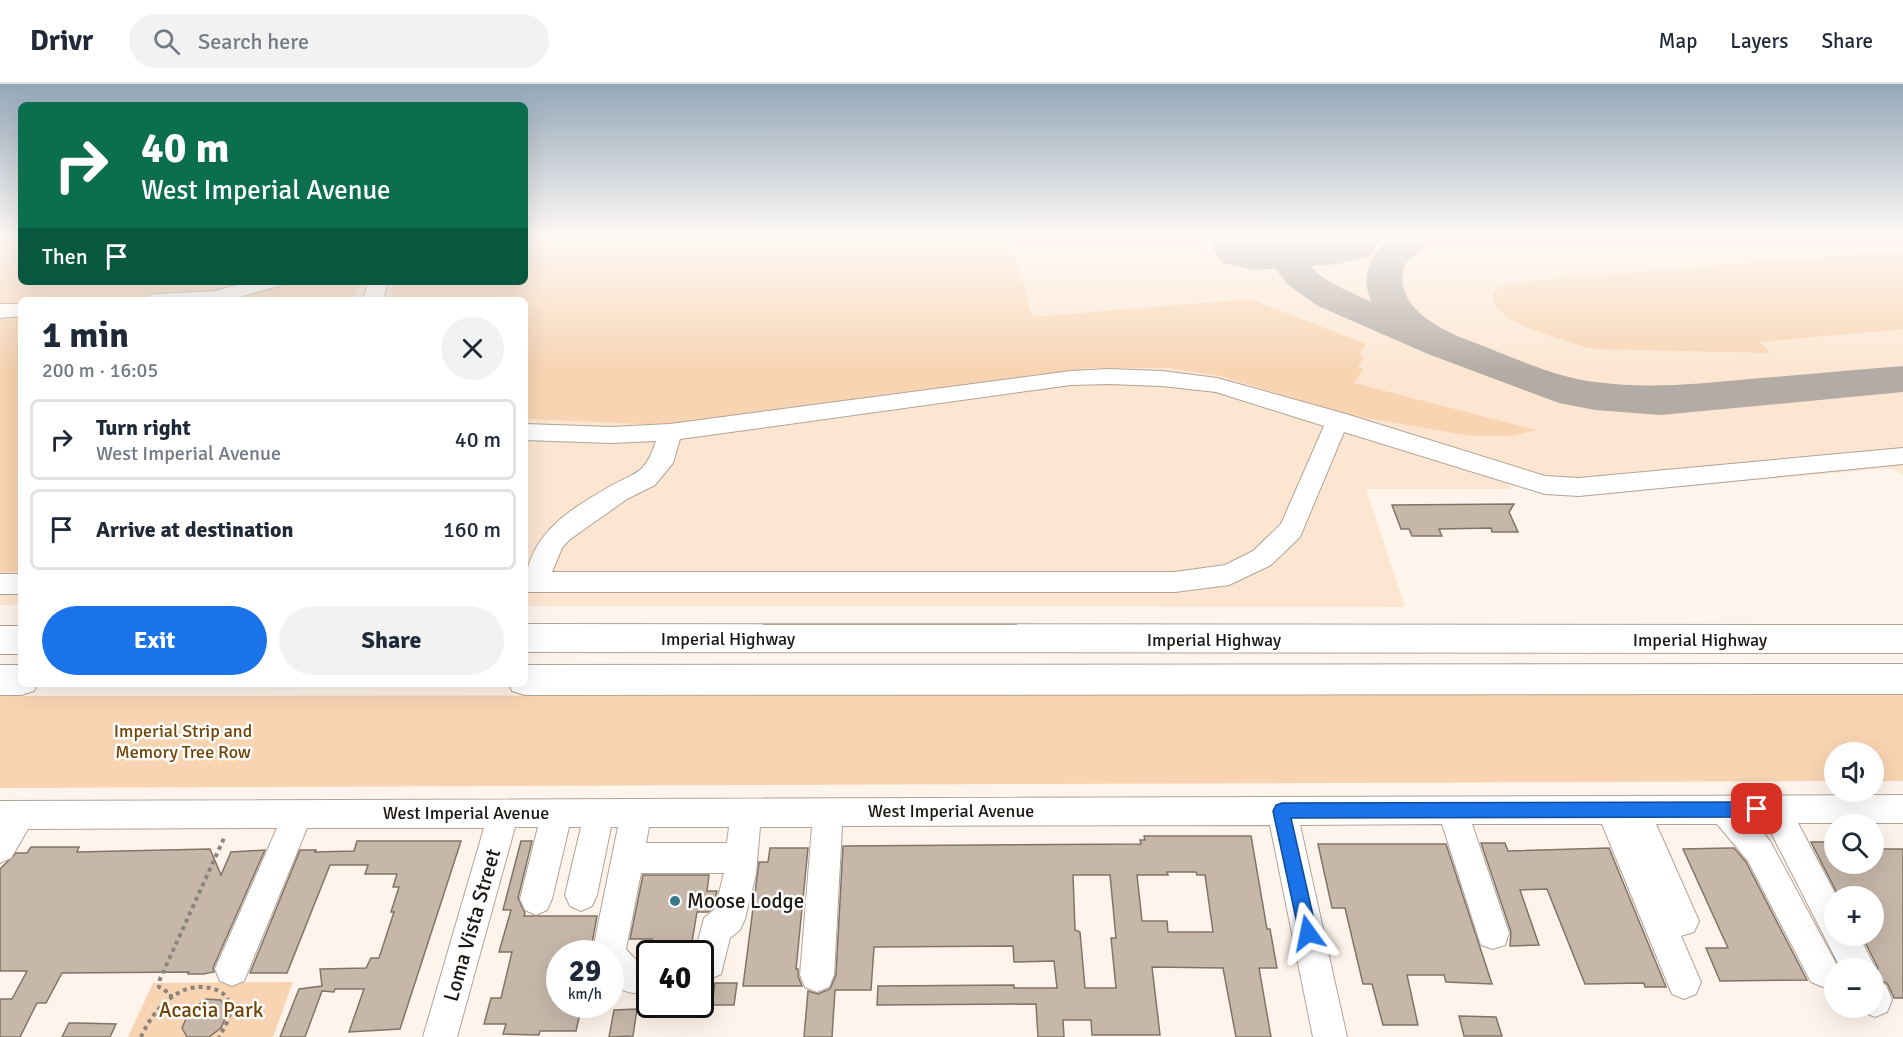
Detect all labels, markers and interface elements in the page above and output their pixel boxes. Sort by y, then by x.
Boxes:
search box [129,14,549,68]
text: Drivr [30,24,93,58]
icon: search [150,25,183,58]
text: Search here [198,28,309,55]
text: Map [1659,28,1697,54]
text: Layers [1730,28,1788,54]
text: Share [1821,28,1873,54]
text: 40 m [141,123,230,174]
icon: right [42,126,120,204]
text: West Imperial Avenue [141,174,391,207]
icon: arrive [100,240,133,273]
text: Then [42,243,88,270]
text: 1 min [42,313,129,358]
button: close [441,317,504,380]
text: 200 m · 16:05 [42,358,158,383]
text: Turn right [96,414,191,441]
icon: right [45,423,78,456]
text: 40 m [455,426,501,453]
text: West Imperial Avenue [96,441,281,466]
icon: arrive [45,513,78,546]
text: Arrive at destination [96,516,293,543]
text: 160 m [443,516,501,543]
button: Exit [42,606,267,675]
button: Share [279,606,504,675]
street label: Imperial Highway [661,628,796,650]
street label: Imperial Highway [1147,629,1282,651]
street label: Imperial Highway [1633,629,1768,651]
park label: Imperial Strip and Memory Tree Row [114,720,252,763]
map controls [1824,742,1884,1018]
button: sound [1824,742,1884,802]
pin [1731,783,1782,834]
icon: arrive [1740,792,1773,825]
street label: West Imperial Avenue [868,800,1034,822]
street label: West Imperial Avenue [383,802,549,824]
button: search [1824,814,1884,874]
street label: Loma Vista Street [438,846,506,1004]
button: + [1824,886,1884,946]
place label: Moose Lodge [687,888,804,914]
marker: Moose Lodge [668,894,682,908]
position arrow [1276,901,1340,965]
speed limit sign: 40 [636,940,714,1018]
text: 29 [569,953,601,990]
button: − [1824,958,1884,1018]
text: km/h [568,985,602,1003]
park label: Acacia Park [159,997,264,1023]

